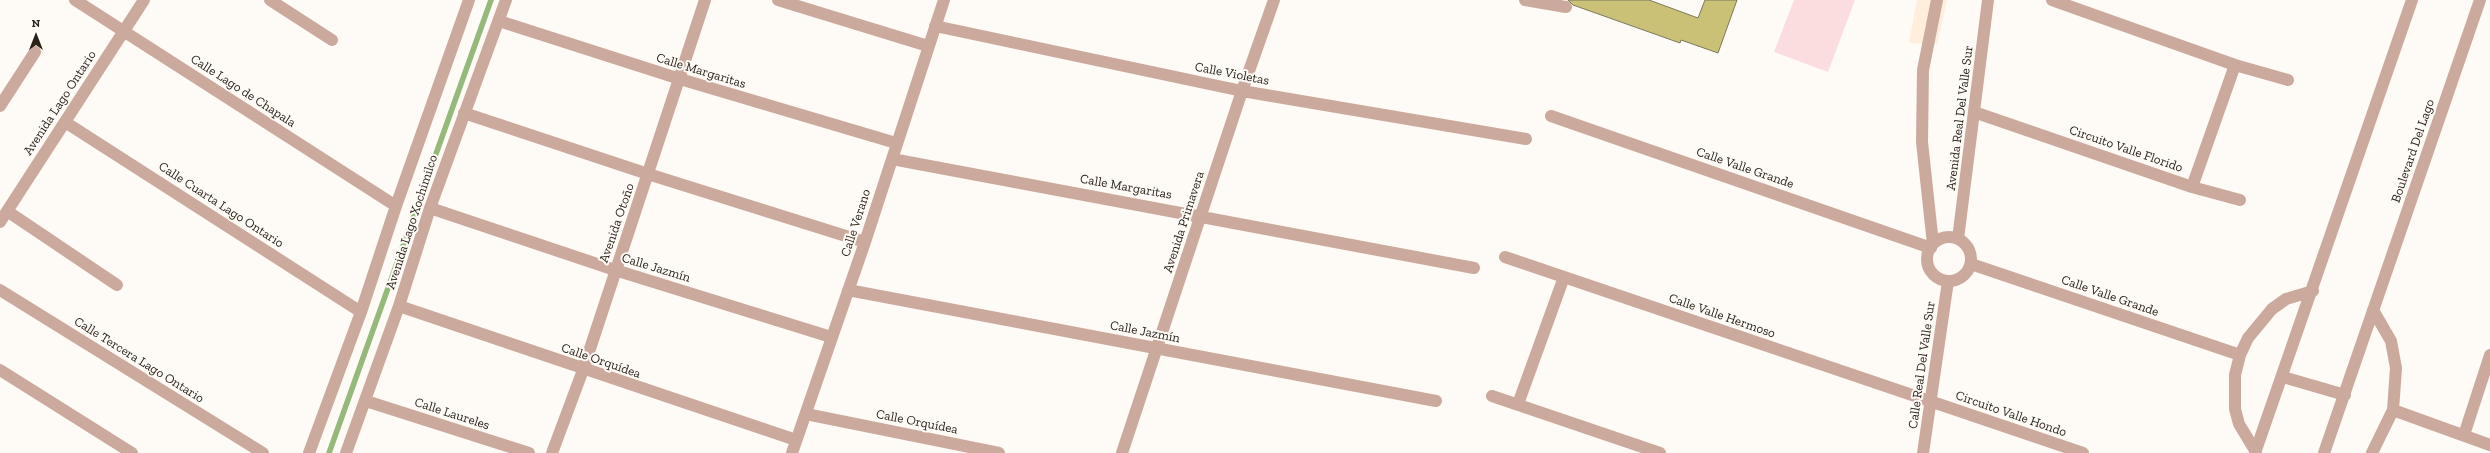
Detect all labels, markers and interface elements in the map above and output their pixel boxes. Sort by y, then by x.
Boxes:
north arrow [16,16,56,56]
text: N [32,17,40,30]
street label: Avenida Real Del Valle Sur [1943,45,1977,191]
street label: Avenida Lago Ontario [20,48,100,158]
street label: Calle Margaritas [654,50,748,92]
street label: Calle Lago de Chapala [188,51,298,131]
street label: Calle Violetas [1193,59,1271,89]
street label: Boulevard Del Lago [2388,97,2438,205]
street label: Circuito Valle Florido [2067,122,2185,176]
street label: Calle Valle Grande [1694,144,1796,192]
street label: Avenida Lago Xochimilco [383,153,441,291]
street label: Calle Cuarta Lago Ontario [156,159,286,251]
street label: Avenida Primavera [1160,169,1208,275]
street label: Calle Margaritas [1079,171,1173,203]
street label: Avenida Otoño [596,181,638,265]
street label: Calle Verano [838,187,874,259]
street label: Calle Jazmín [620,250,692,286]
street label: Calle Valle Grande [2059,272,2161,320]
street label: Calle Valle Hermoso [1667,290,1777,342]
street label: Calle Real Del Valle Sur [1905,300,1939,430]
street label: Calle Tercera Lago Ontario [71,314,207,406]
street label: Calle Jazmín [1109,318,1181,346]
street label: Calle Orquídea [559,340,643,382]
street label: Circuito Valle Hondo [1954,388,2068,440]
street label: Calle Laureles [412,395,492,433]
street label: Calle Orquídea [875,406,959,438]

